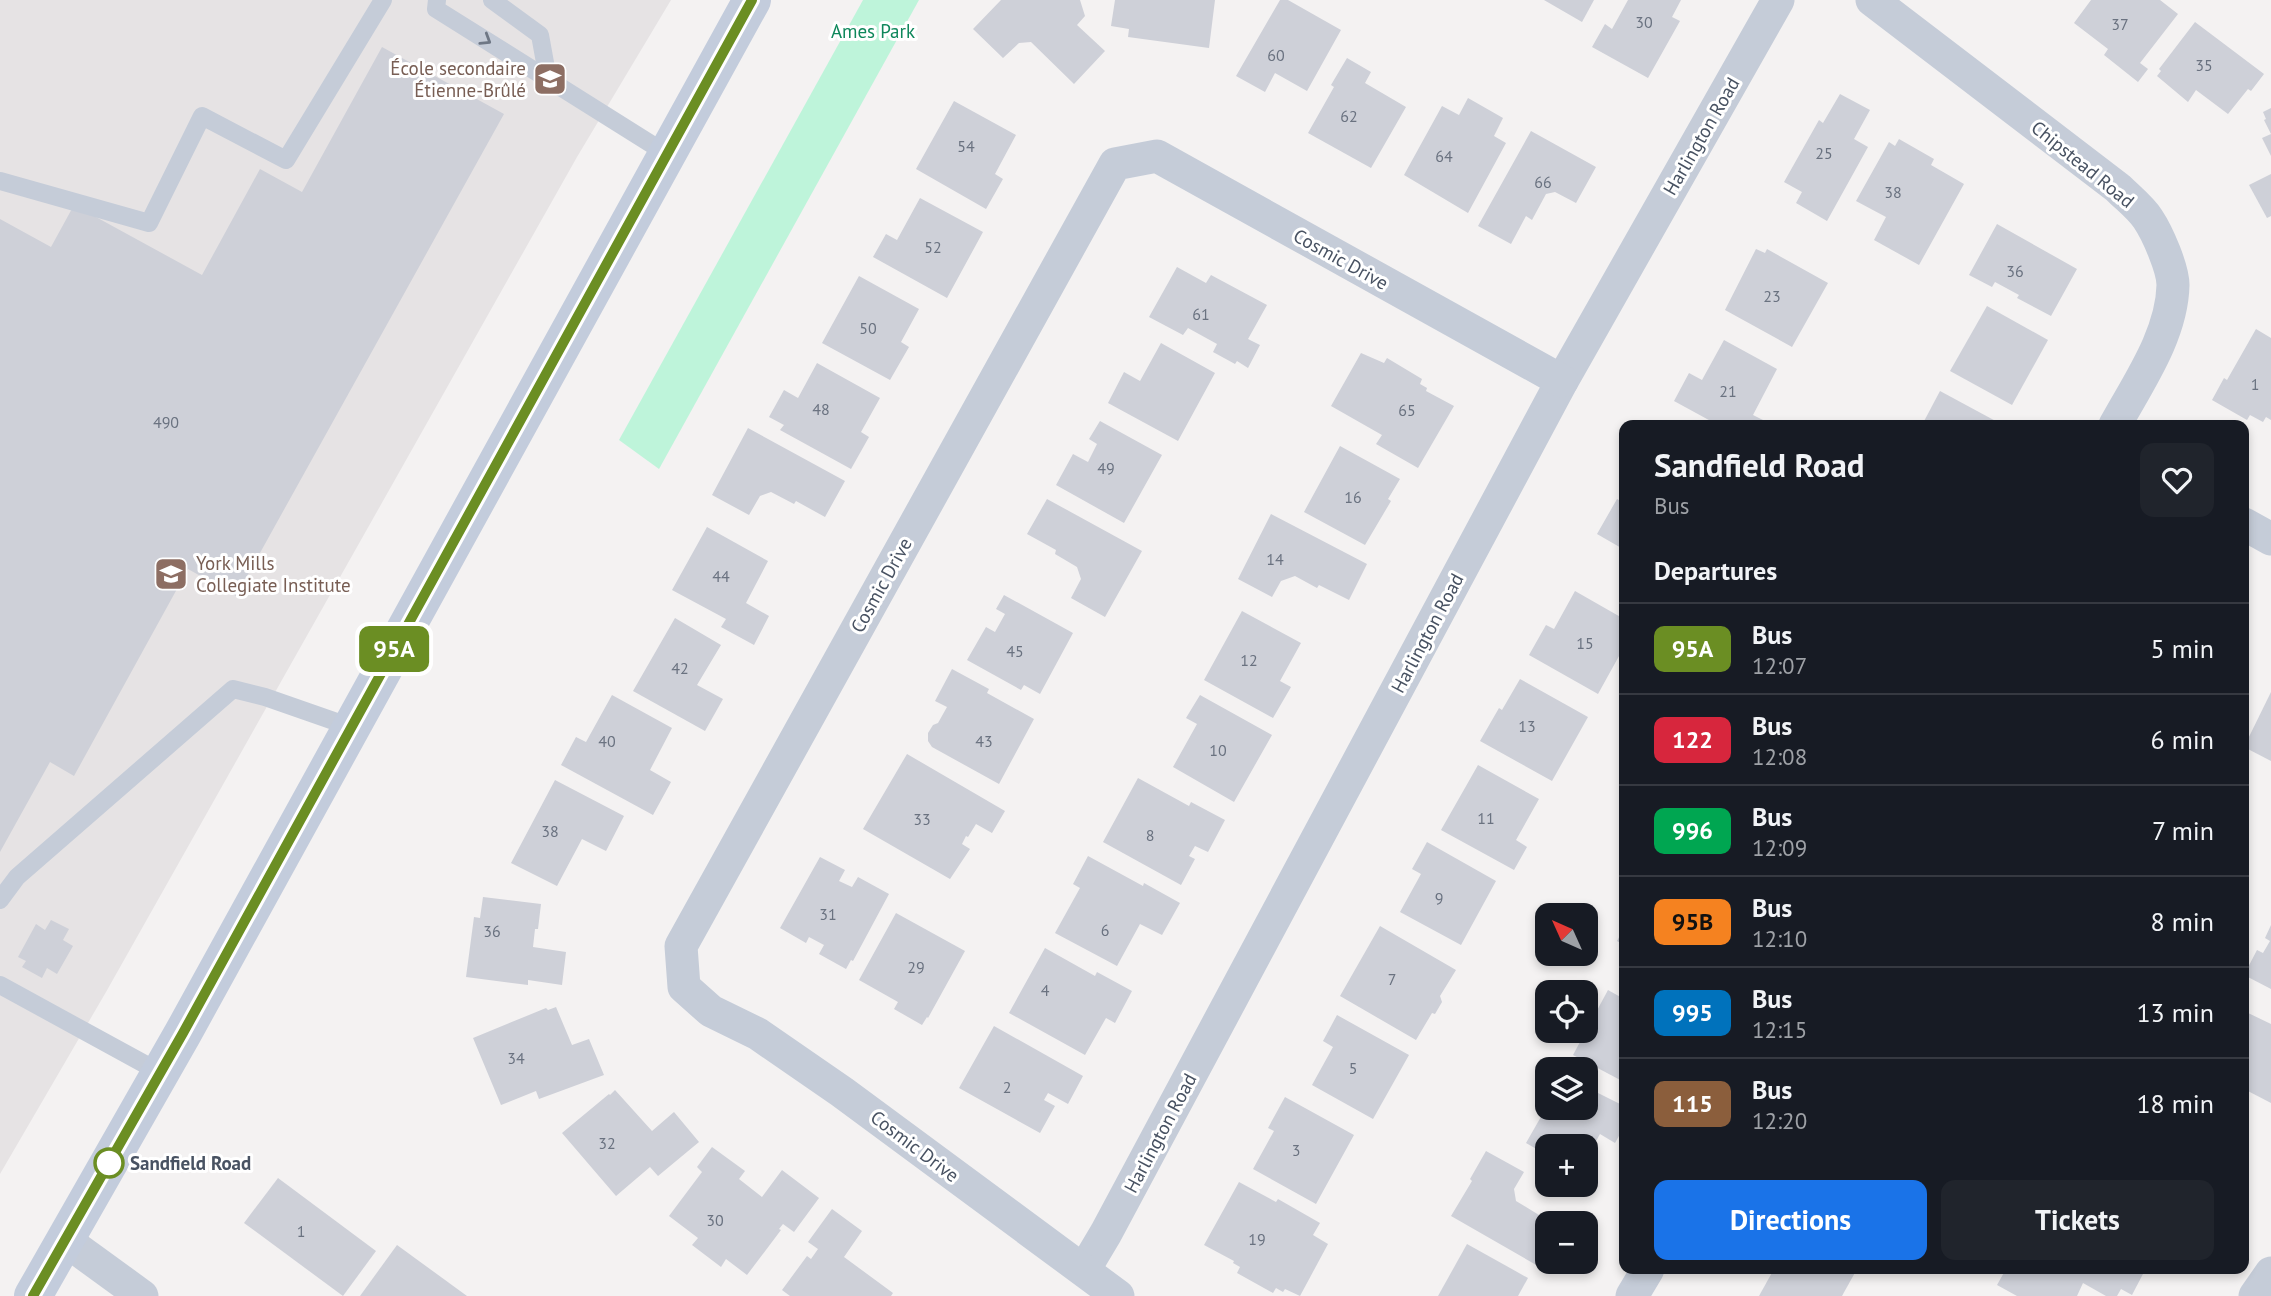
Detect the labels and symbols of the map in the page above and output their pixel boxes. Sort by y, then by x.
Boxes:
house number: 30 [1635,12,1653,32]
house number: 37 [2111,14,2129,34]
park label: Ames Park [831,19,915,43]
one-way arrow [479,32,492,45]
house number: 60 [1267,45,1285,65]
house number: 35 [2195,55,2213,75]
place label: École secondaire Étienne-Brûlé [390,56,526,102]
school or university icon: École secondaire Étienne-Brûlé [531,60,569,98]
street label: Harlington Road [1658,73,1744,199]
house number: 62 [1340,106,1358,126]
street label: Chipstead Road [2027,115,2139,213]
house number: 54 [957,136,975,156]
house number: 25 [1815,143,1833,163]
house number: 64 [1435,146,1453,166]
house number: 66 [1534,172,1552,192]
house number: 38 [1884,182,1902,202]
street label: Cosmic Drive [1289,223,1393,295]
house number: 52 [924,237,942,257]
house number: 36 [2006,261,2024,281]
house number: 23 [1763,286,1781,306]
house number: 61 [1192,304,1210,324]
house number: 50 [859,318,877,338]
house number: 1 [2251,374,2259,394]
house number: 21 [1719,381,1737,401]
house number: 48 [812,399,830,419]
house number: 65 [1398,400,1416,420]
house number: 490 [153,412,179,432]
house number: 49 [1097,458,1115,478]
house number: 16 [1344,487,1362,507]
street label: Cosmic Drive [845,533,917,637]
house number: 14 [1266,549,1284,569]
place label: York Mills Collegiate Institute [196,551,351,597]
school or university icon: York Mills Collegiate Institute [152,555,190,593]
house number: 44 [712,566,730,586]
street label: Harlington Road [1385,569,1469,697]
line badge: 95A [354,626,434,672]
house number: 15 [1576,633,1594,653]
house number: 45 [1006,641,1024,661]
house number: 12 [1240,650,1258,670]
house number: 42 [671,658,689,678]
house number: 13 [1518,716,1536,736]
house number: 40 [598,731,616,751]
house number: 43 [975,731,993,751]
house number: 10 [1209,740,1227,760]
house number: 11 [1477,808,1495,828]
house number: 33 [913,809,931,829]
house number: 38 [541,821,559,841]
house number: 8 [1146,825,1154,845]
house number: 9 [1435,888,1443,908]
north arrow [1535,903,1598,966]
house number: 31 [819,904,837,924]
house number: 6 [1101,920,1109,940]
house number: 36 [483,921,501,941]
house number: 29 [907,957,925,977]
house number: 7 [1388,969,1396,989]
house number: 4 [1041,980,1050,1000]
house number: 34 [507,1048,525,1068]
house number: 5 [1349,1058,1357,1078]
street label: Harlington Road [1118,1069,1202,1197]
house number: 2 [1003,1077,1011,1097]
street label: Cosmic Drive [866,1105,964,1187]
house number: 32 [598,1133,616,1153]
house number: 3 [1292,1140,1300,1160]
marker: Sandfield Road [94,1148,124,1178]
place label: Sandfield Road [130,1151,251,1175]
house number: 30 [706,1210,724,1230]
house number: 1 [297,1221,305,1241]
house number: 19 [1248,1229,1266,1249]

